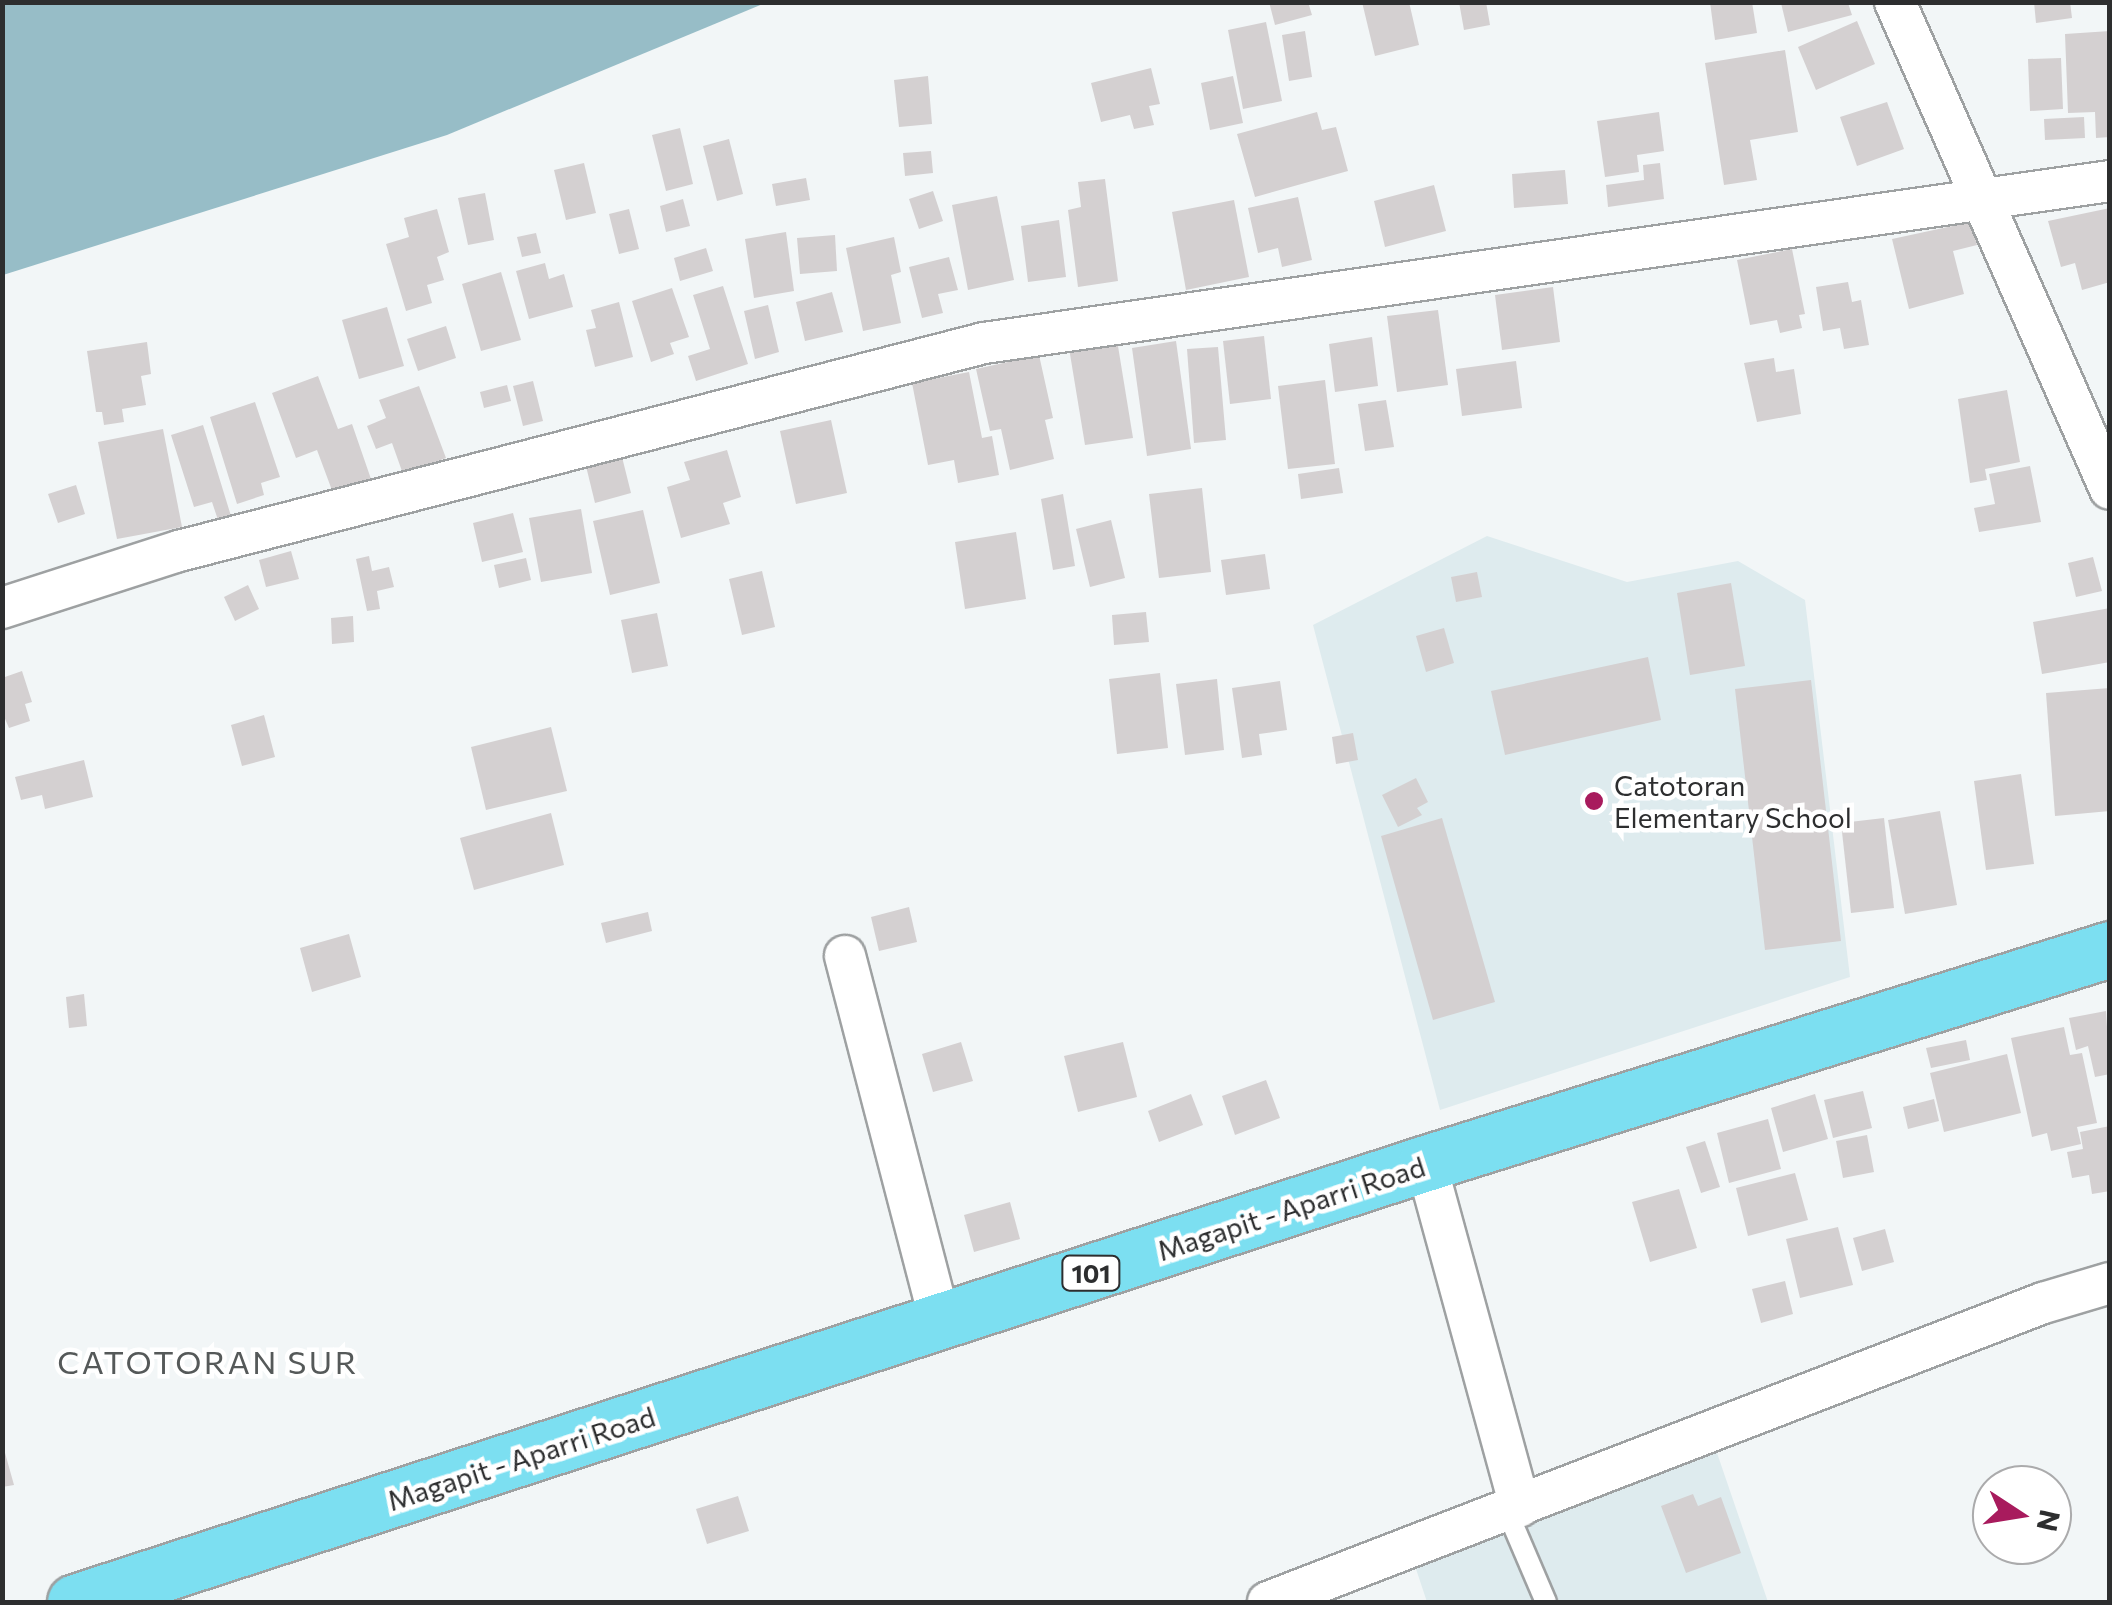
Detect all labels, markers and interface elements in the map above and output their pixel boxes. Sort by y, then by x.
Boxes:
place label: Catotoran Elementary School [1614,768,1852,834]
marker: Catotoran Elementary School [1583,790,1605,812]
street label: Magapit - Aparri Road [1153,1149,1429,1267]
road number: 101 [1061,1253,1121,1293]
district label: CATOTORAN SUR [57,1342,359,1380]
street label: Magapit - Aparri Road [383,1399,659,1517]
north arrow [1972,1465,2072,1565]
text: N [2031,1507,2068,1535]

